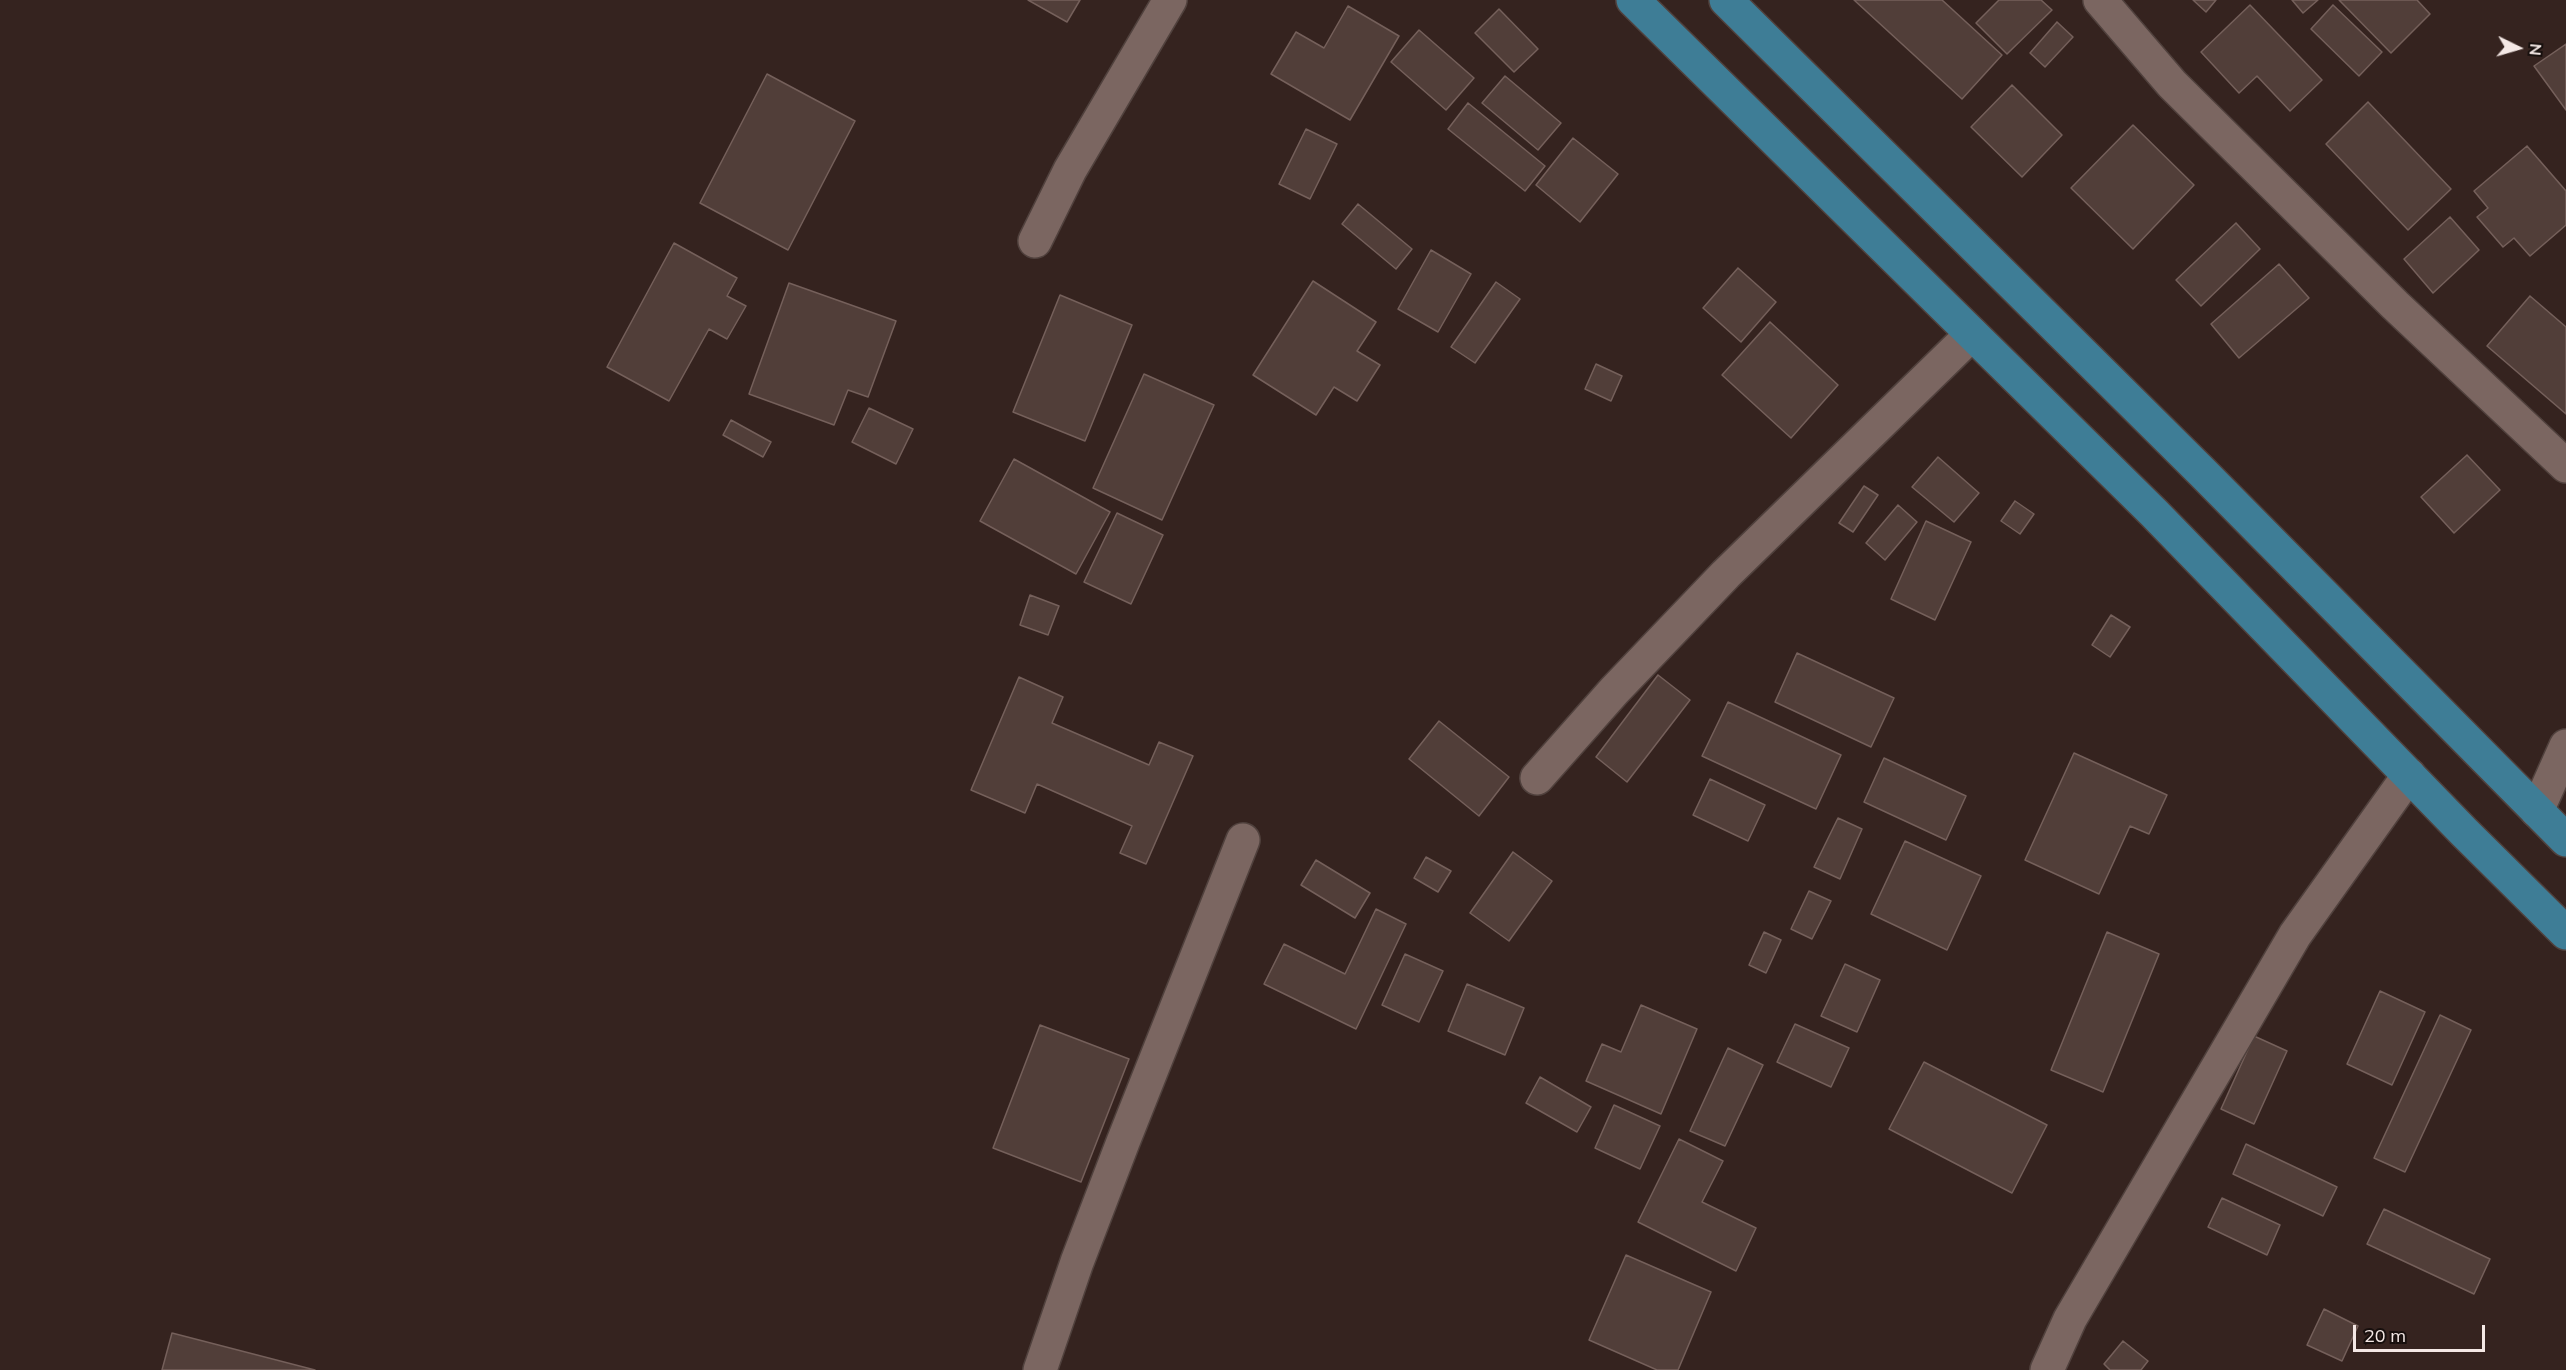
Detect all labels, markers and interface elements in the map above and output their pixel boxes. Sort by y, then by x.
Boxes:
north arrow [2488,18,2548,78]
text: N [2525,43,2546,56]
scale bar [2356,1313,2488,1351]
text: 20 m [2364,1324,2406,1347]

